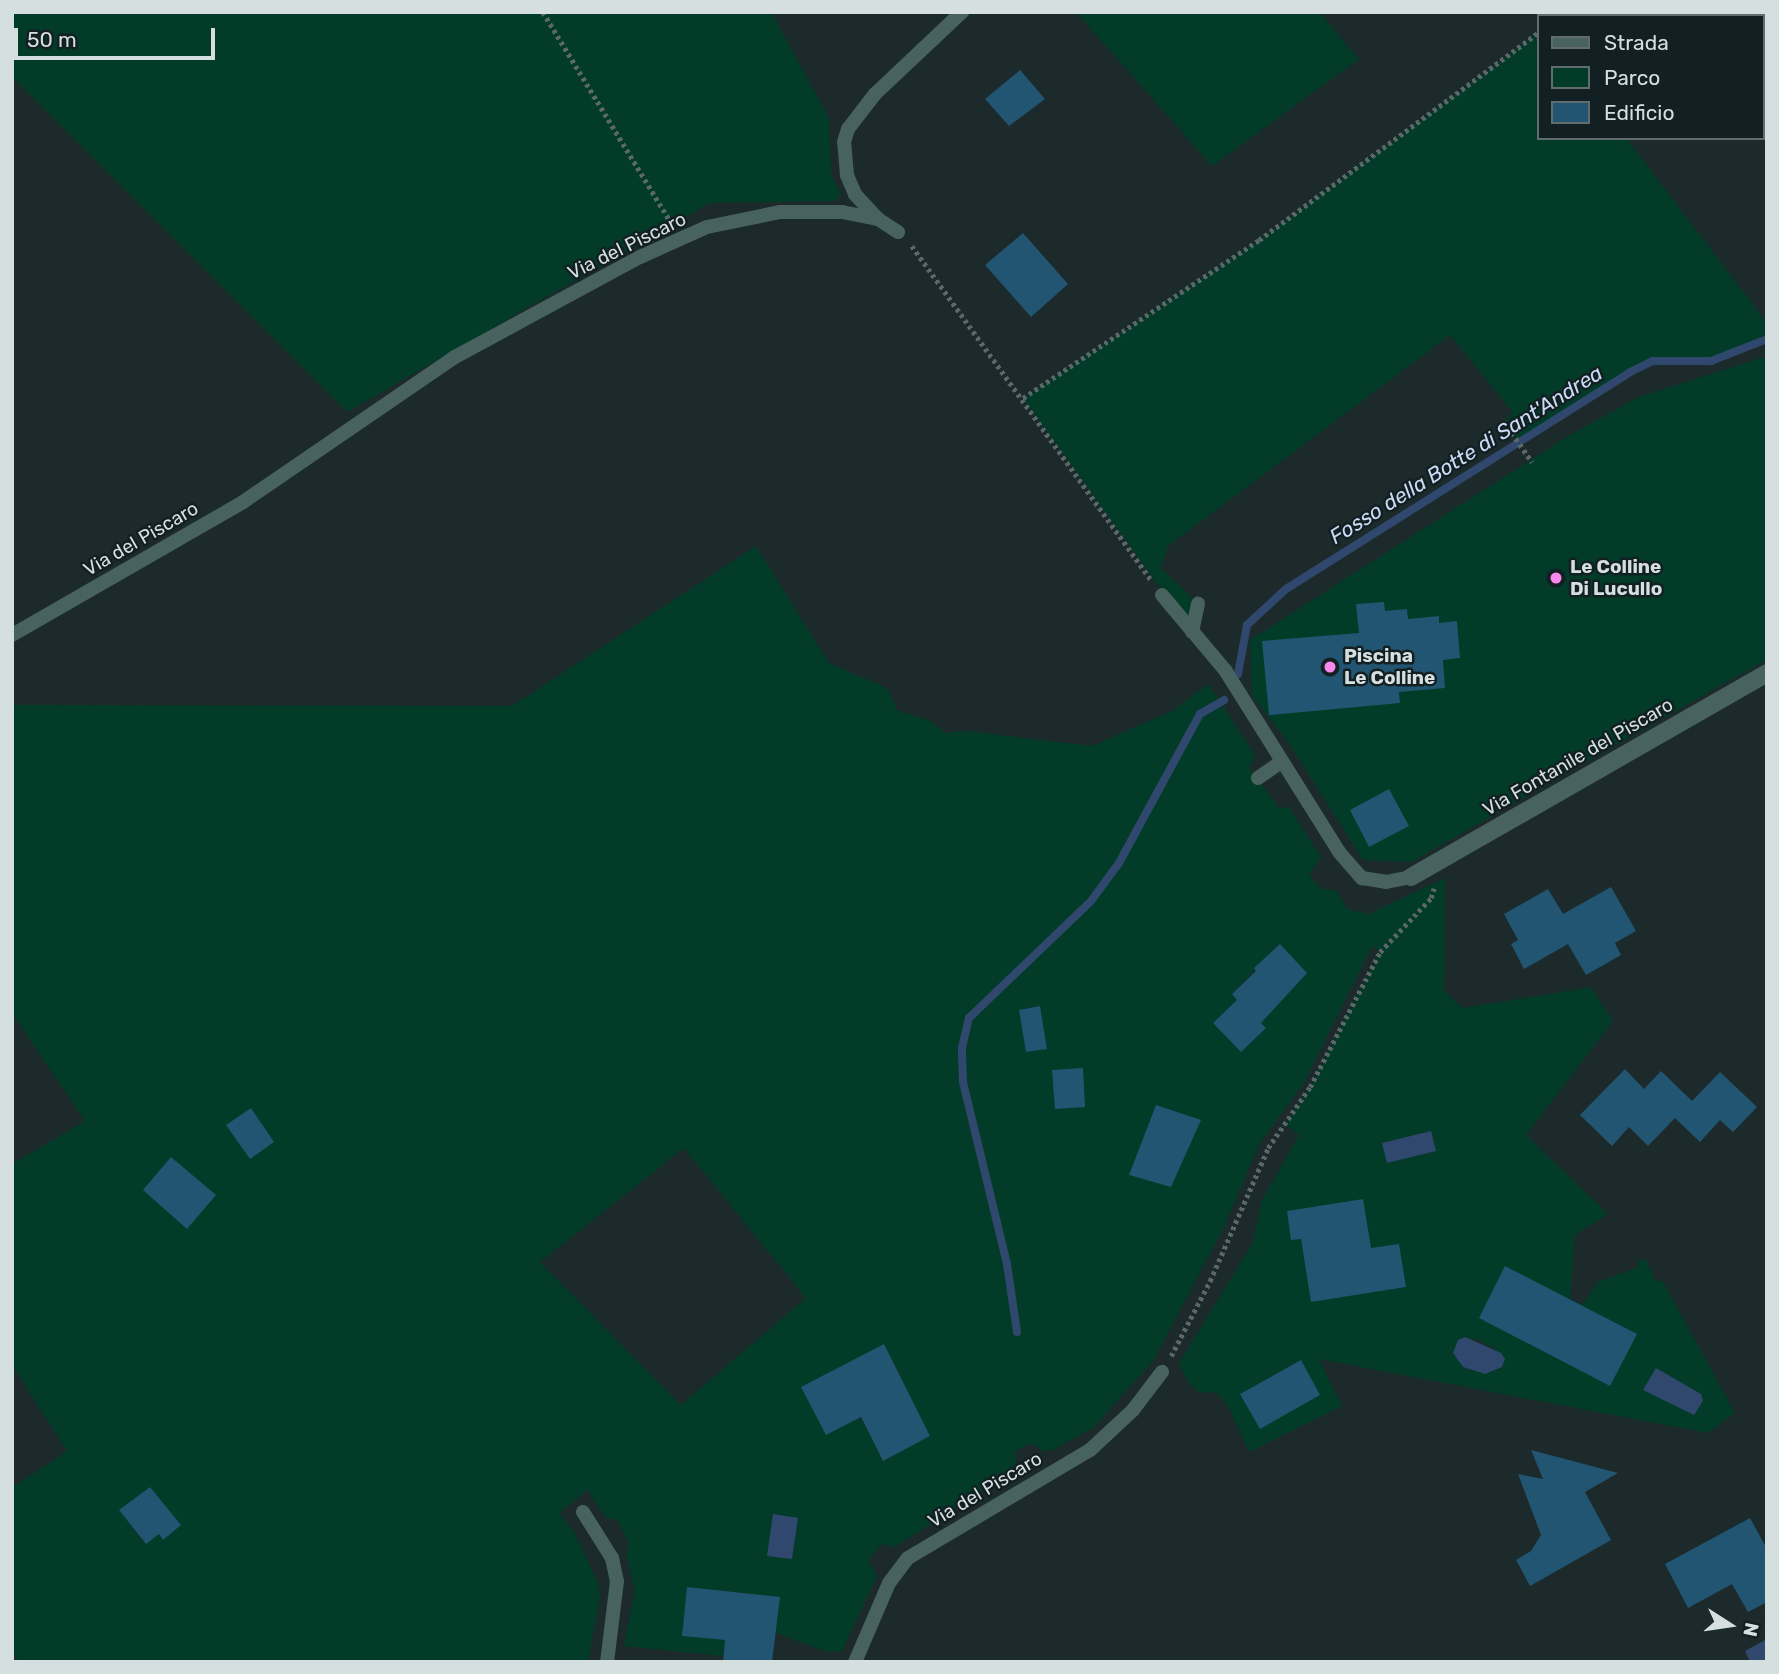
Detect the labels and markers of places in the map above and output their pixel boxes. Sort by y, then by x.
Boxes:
place label: Le Colline Di Lucullo [1570,556,1662,600]
marker: Le Colline Di Lucullo [1548,570,1564,586]
place label: Piscina Le Colline [1344,645,1435,689]
marker: Piscina Le Colline [1322,659,1338,675]

